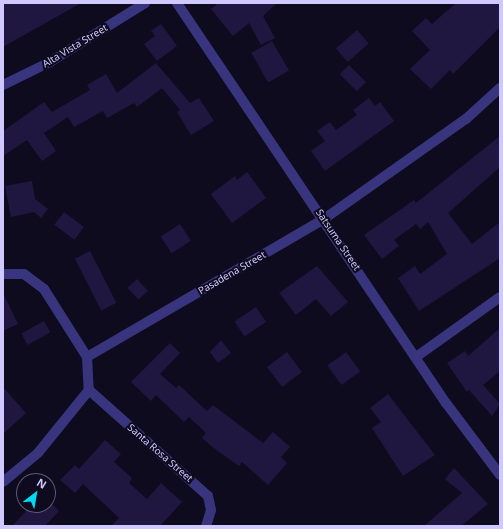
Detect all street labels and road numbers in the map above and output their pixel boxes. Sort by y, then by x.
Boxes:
street label: Alta Vista Street [40,22,110,70]
street label: Satsuma Street [313,207,363,273]
street label: Pasadena Street [196,249,268,297]
street label: Santa Rosa Street [125,421,195,485]

